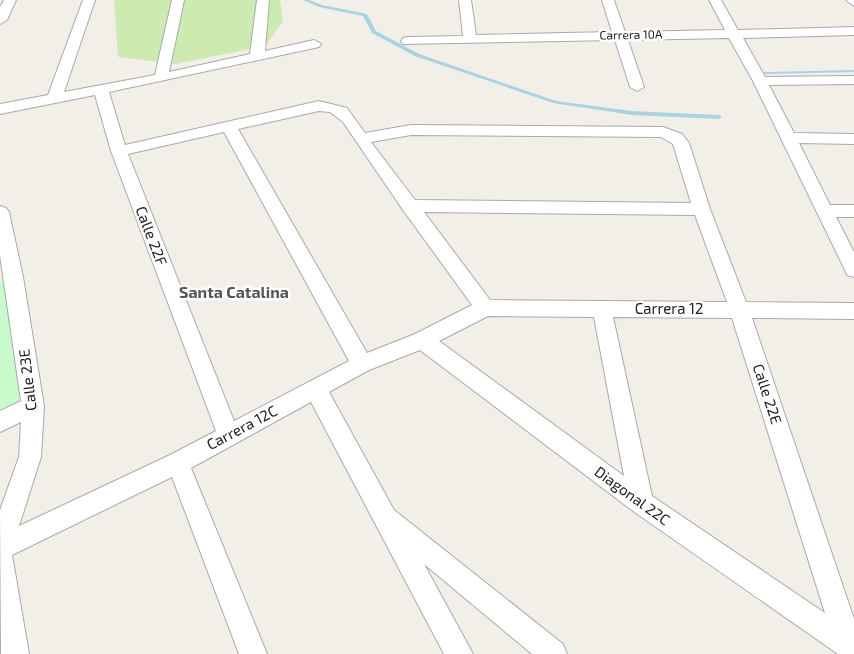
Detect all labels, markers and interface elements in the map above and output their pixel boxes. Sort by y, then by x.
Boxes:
street label: Carrera 10A [599,26,663,42]
street label: Calle 22F [132,203,171,268]
district label: Santa Catalina [179,282,289,301]
street label: Carrera 12 [635,299,703,317]
street label: Calle 23E [14,348,40,412]
street label: Calle 22E [750,361,786,426]
street label: Carrera 12C [203,401,280,453]
street label: Diagonal 22C [591,462,674,529]

